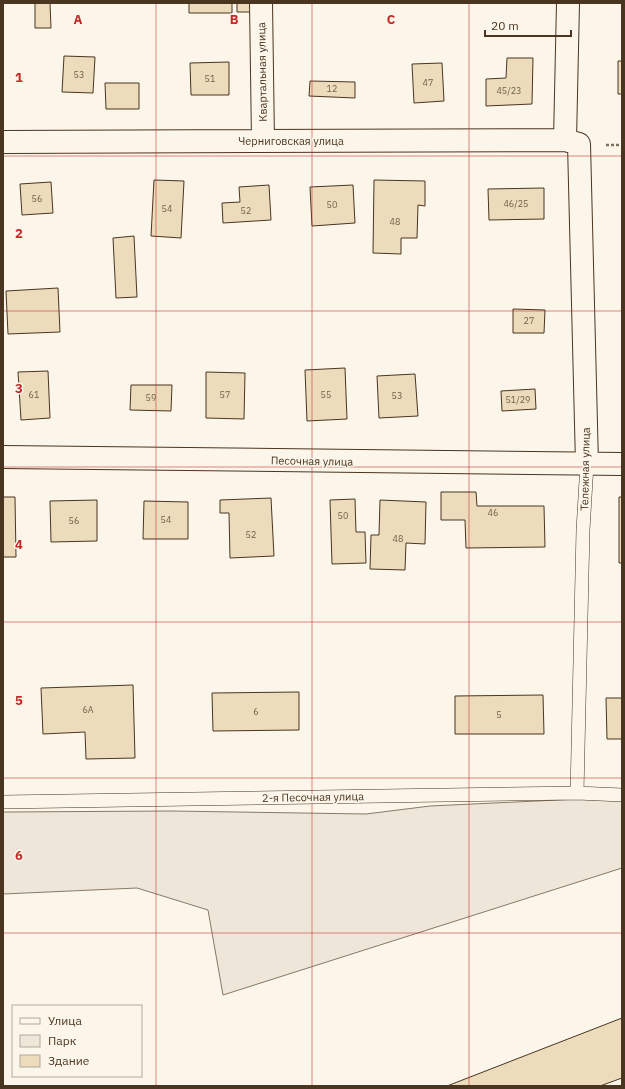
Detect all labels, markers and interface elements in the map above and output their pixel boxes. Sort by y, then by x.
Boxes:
text: A [74,11,83,28]
text: B [230,11,239,28]
text: C [387,11,396,28]
scale bar [485,12,571,38]
text: 20 m [491,18,519,33]
street label: Квартальная улица [254,22,270,122]
text: 1 [15,69,23,86]
house number: 53 [74,69,84,80]
house number: 51 [205,73,215,84]
house number: 47 [423,77,433,88]
house number: 12 [327,83,337,94]
house number: 45/23 [496,85,522,96]
street label: Черниговская улица [238,134,344,148]
house number: 56 [32,193,42,204]
house number: 46/25 [503,198,529,209]
house number: 50 [327,199,337,210]
house number: 54 [162,203,172,214]
house number: 52 [241,205,251,216]
house number: 48 [390,216,400,227]
text: 2 [15,225,23,242]
house number: 27 [524,315,534,326]
text: 3 [15,380,23,397]
house number: 61 [29,389,39,400]
house number: 57 [220,389,230,400]
house number: 55 [321,389,331,400]
house number: 53 [392,390,402,401]
house number: 59 [146,392,156,403]
house number: 51/29 [505,394,531,405]
street label: Тележная улица [577,427,593,511]
street label: Песочная улица [271,453,353,469]
house number: 46 [488,507,498,518]
house number: 50 [338,510,348,521]
house number: 54 [161,514,171,525]
house number: 56 [69,515,79,526]
house number: 52 [246,529,256,540]
house number: 48 [393,533,403,544]
text: 4 [15,536,23,553]
text: 5 [15,692,23,709]
house number: 6А [82,704,94,715]
house number: 6 [253,706,259,717]
house number: 5 [496,709,502,720]
street label: 2-я Песочная улица [262,789,364,805]
text: 6 [15,847,23,864]
legend [12,1005,142,1077]
text: Улица [48,1013,82,1028]
text: Парк [48,1033,77,1048]
text: Здание [48,1053,90,1068]

